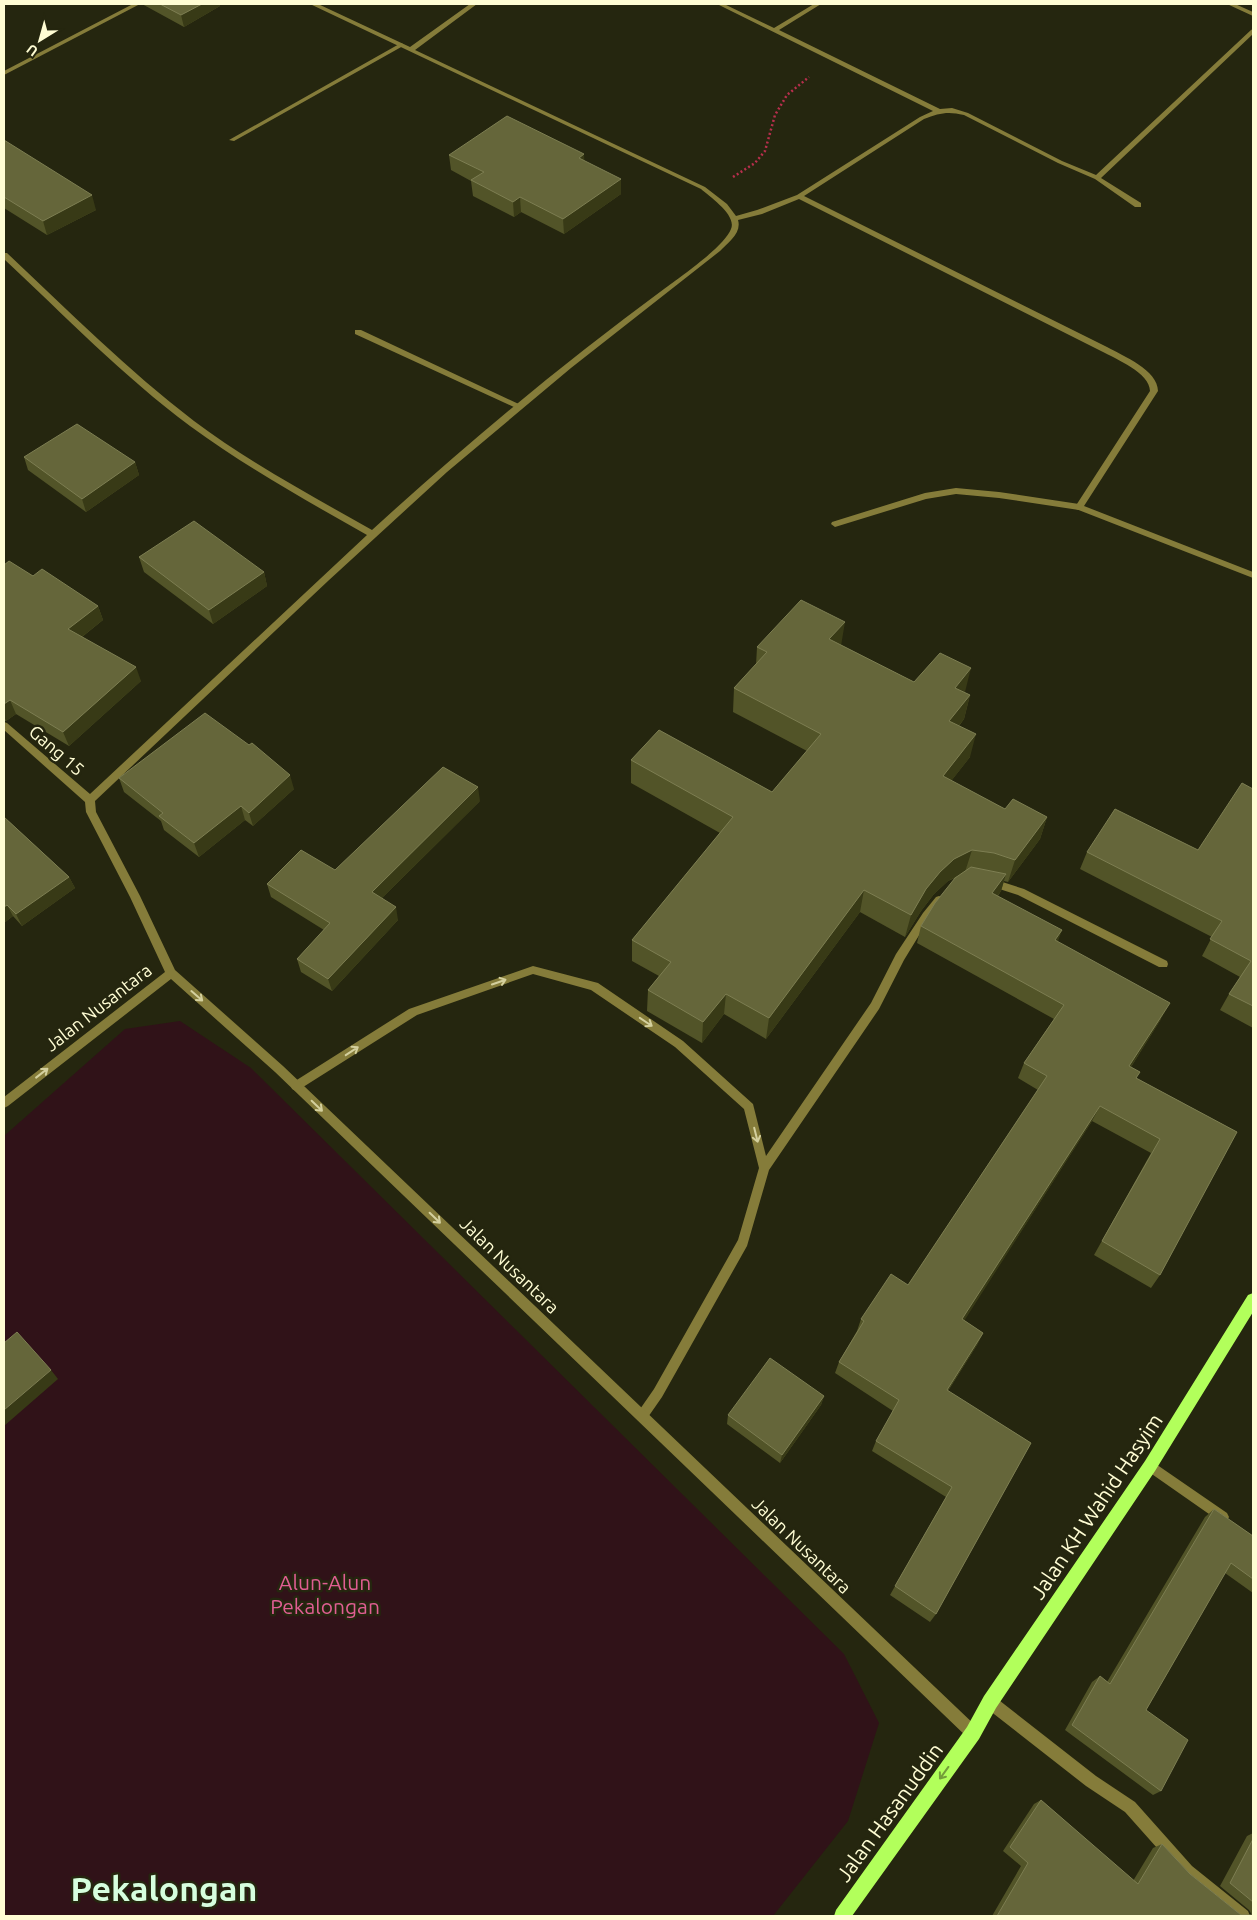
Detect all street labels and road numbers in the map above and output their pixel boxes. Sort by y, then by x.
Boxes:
street label: Gang 15 [25,721,89,779]
street label: Jalan Nusantara [41,959,155,1055]
street label: Jalan Nusantara [457,1213,563,1317]
street label: Jalan KH Wahid Hasyim [1025,1409,1167,1603]
street label: Jalan Nusantara [749,1493,855,1597]
street label: Jalan Hasanuddin [831,1738,947,1886]

